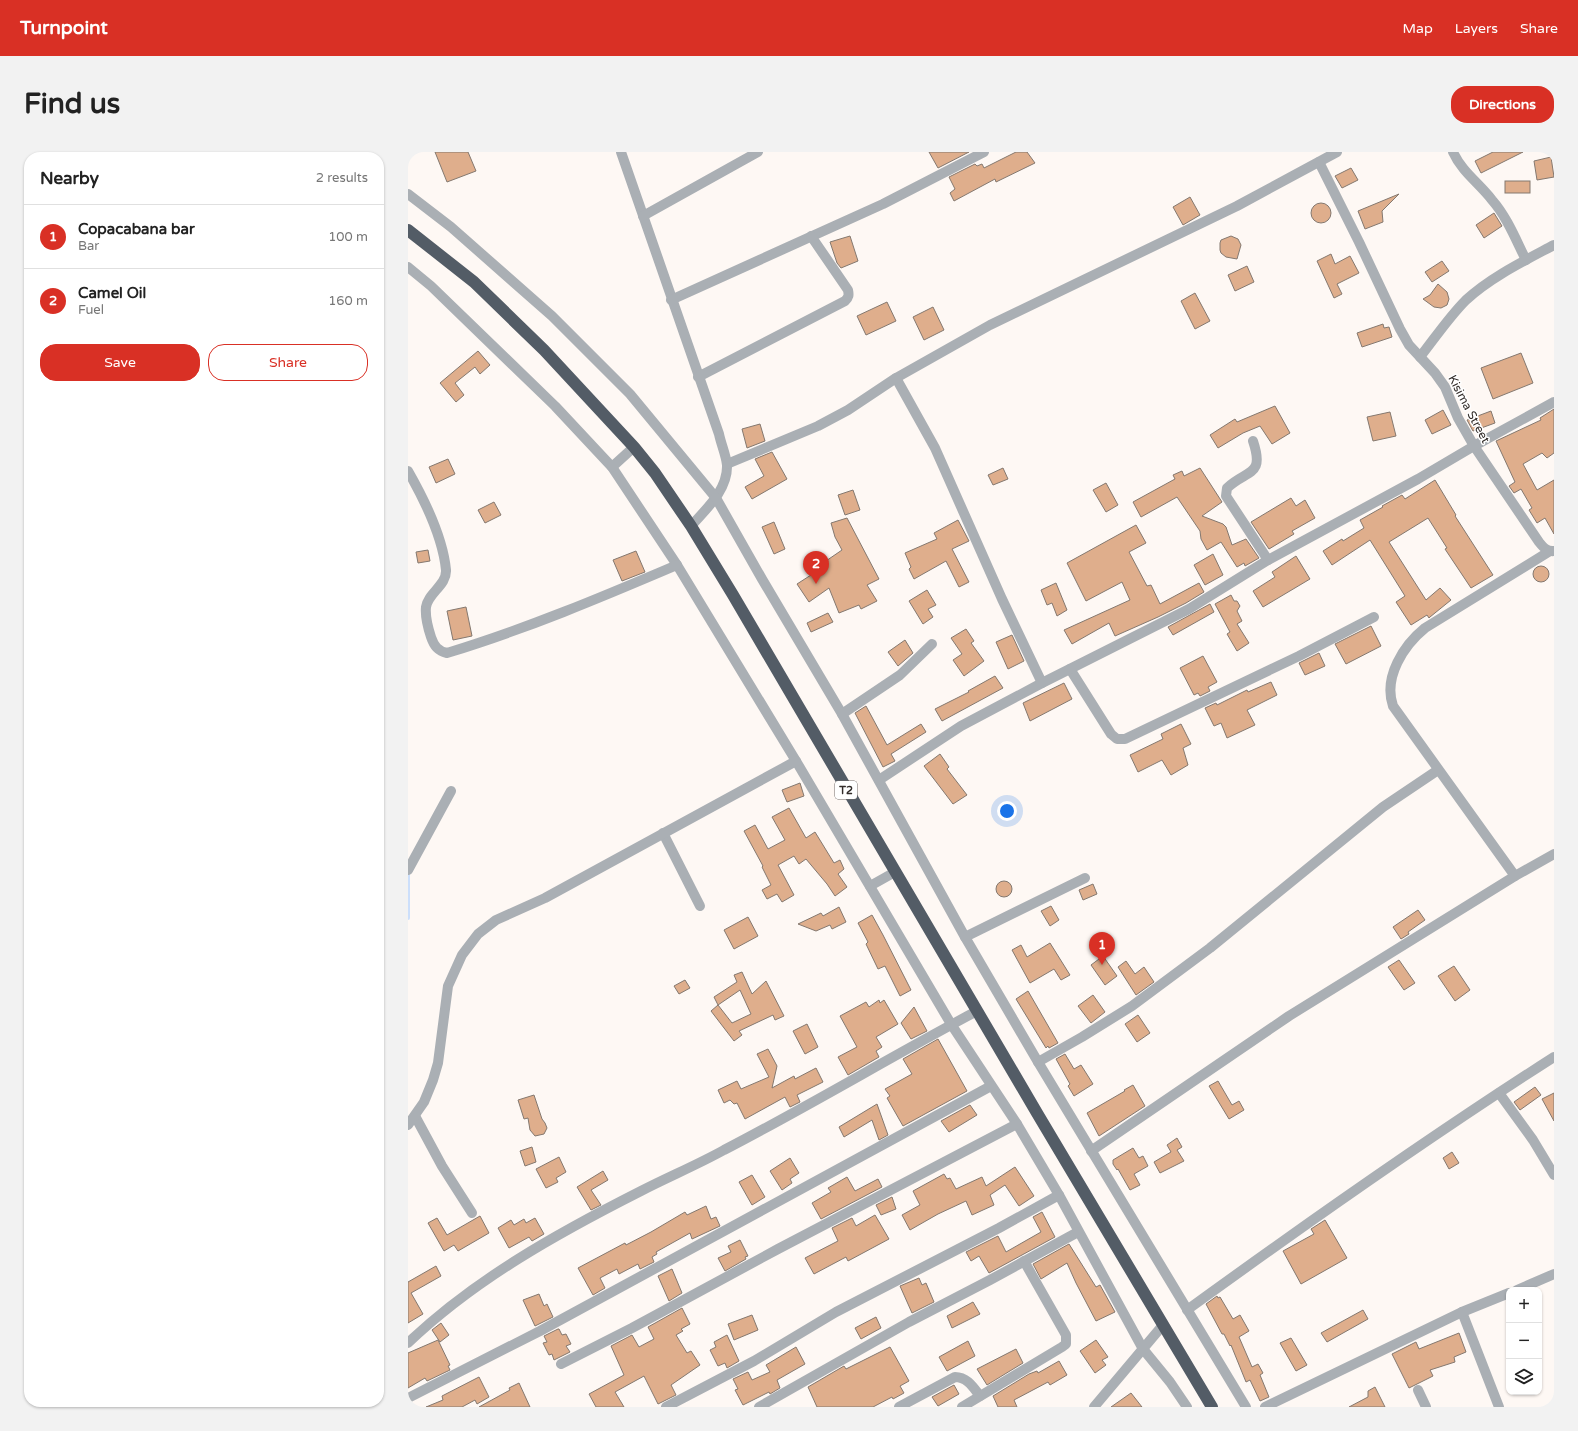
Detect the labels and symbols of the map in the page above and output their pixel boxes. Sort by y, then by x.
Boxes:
street label: Kisima Street [1445,373,1493,446]
pin: 2 [803,551,829,584]
road number: T2 [835,781,857,799]
your location [997,801,1017,821]
pin: 1 [1089,932,1115,965]

